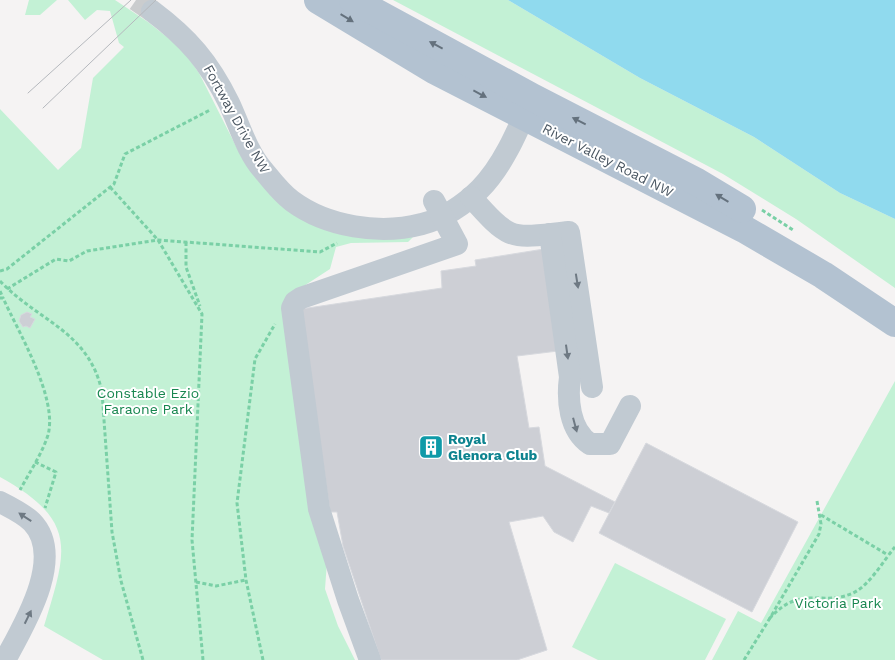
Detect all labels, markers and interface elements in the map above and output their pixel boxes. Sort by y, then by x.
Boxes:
one-way arrow [341,13,354,23]
one-way arrow [429,40,443,49]
street label: Fortway Drive NW [201,62,273,176]
one-way arrow [474,90,487,99]
one-way arrow [572,117,586,125]
street label: River Valley Road NW [540,120,676,200]
one-way arrow [716,193,729,202]
one-way arrow [573,273,581,289]
one-way arrow [563,344,571,360]
park label: Constable Ezio Faraone Park [97,385,199,417]
one-way arrow [571,417,579,432]
place label: Royal Glenora Club [448,431,538,463]
building icon: Royal Glenora Club [418,434,444,460]
one-way arrow [18,512,31,522]
park label: Victoria Park [795,595,881,611]
one-way arrow [24,610,32,624]

